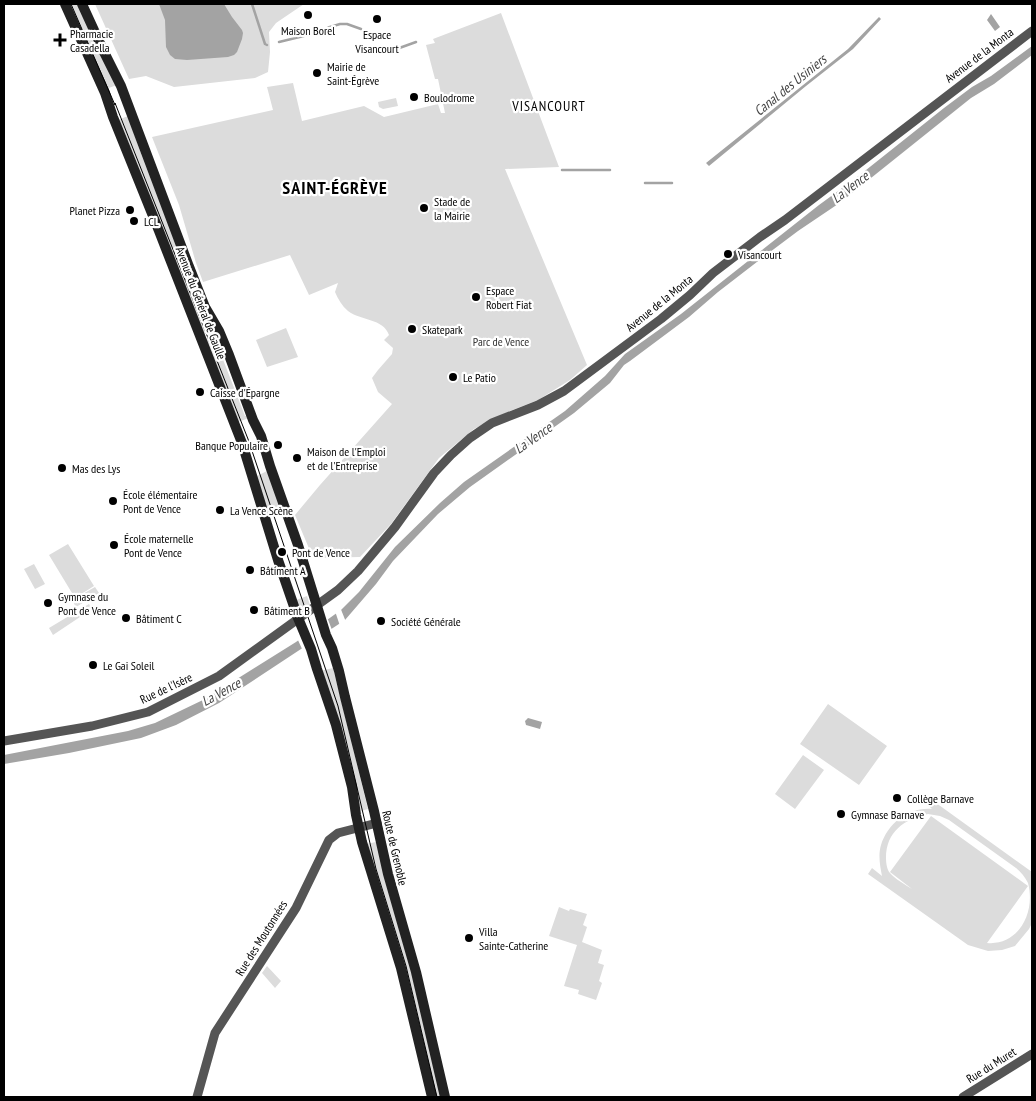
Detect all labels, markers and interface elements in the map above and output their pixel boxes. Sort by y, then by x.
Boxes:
marker: Maison Borel [302,9,314,21]
marker: Espace Visancourt [371,13,383,25]
place label: Maison Borel [281,23,335,38]
street label: Avenue de la Monta [942,24,1016,86]
place label: Pharmacie Casadella [70,26,113,55]
place label: Espace Visancourt [354,27,400,56]
marker: Pharmacie Casadella [54,34,66,46]
water label: Canal des Usiniers [750,50,831,120]
place label: Mairie de Saint-Égrève [327,59,379,88]
marker: Mairie de Saint-Égrève [311,67,323,79]
place label: Boulodrome [424,90,475,105]
marker: Boulodrome [408,91,420,103]
district label: VISANCOURT [511,97,586,115]
water label: La Vence [828,166,873,207]
district label: SAINT-ÉGRÈVE [282,176,388,199]
place label: Stade de la Mairie [434,194,470,223]
marker: Stade de la Mairie [418,202,430,214]
place label: Planet Pizza [69,203,120,218]
marker: Planet Pizza [124,204,136,216]
place label: LCL [144,214,159,229]
marker: LCL [128,215,140,227]
street label: Avenue du Général de Gaulle [173,245,229,362]
place label: Visancourt [737,247,782,262]
marker: Visancourt [722,248,734,260]
street label: Avenue de la Monta [622,271,696,335]
place label: Espace Robert Fiat [486,283,532,312]
marker: Espace Robert Fiat [470,291,482,303]
place label: Skatepark [422,322,463,337]
marker: Skatepark [406,323,418,335]
park label: Parc de Vence [473,334,529,349]
place label: Le Patio [463,370,496,385]
marker: Le Patio [447,371,459,383]
place label: Caisse d'Épargne [210,385,280,400]
marker: Caisse d'Épargne [194,386,206,398]
water label: La Vence [511,418,556,457]
place label: Banque Populaire [195,438,268,453]
marker: Banque Populaire [272,439,284,451]
place label: Maison de l'Emploi et de l'Entreprise [307,444,386,473]
marker: Maison de l'Emploi et de l'Entreprise [291,452,303,464]
place label: Mas des Lys [72,461,120,476]
marker: Mas des Lys [56,462,68,474]
place label: École élémentaire Pont de Vence [123,487,197,516]
marker: École élémentaire Pont de Vence [107,495,119,507]
place label: La Vence Scène [230,503,293,518]
marker: La Vence Scène [214,504,226,516]
place label: École maternelle Pont de Vence [124,531,194,560]
marker: École maternelle Pont de Vence [108,539,120,551]
place label: Pont de Vence [292,545,350,560]
marker: Pont de Vence [276,546,288,558]
place label: Bâtiment A [260,563,306,578]
marker: Bâtiment A [244,564,256,576]
place label: Gymnase du Pont de Vence [58,589,116,618]
marker: Gymnase du Pont de Vence [42,597,54,609]
place label: Bâtiment B [264,603,310,618]
marker: Bâtiment B [248,604,260,616]
place label: Bâtiment C [136,611,182,626]
marker: Bâtiment C [120,612,132,624]
place label: Société Générale [391,614,461,629]
marker: Société Générale [375,615,387,627]
place label: Le Gai Soleil [103,658,154,673]
marker: Le Gai Soleil [87,659,99,671]
street label: Rue de l'Isère [137,669,195,707]
water label: La Vence [198,673,245,710]
place label: Collège Barnave [907,791,974,806]
marker: Collège Barnave [891,792,903,804]
place label: Gymnase Barnave [851,807,924,822]
marker: Gymnase Barnave [835,808,847,820]
street label: Route de Grenoble [379,809,411,887]
street label: Rue des Moutonnées [232,898,290,978]
place label: Villa Sainte-Catherine [478,924,548,953]
marker: Villa Sainte-Catherine [463,932,475,944]
street label: Rue du Muret [963,1043,1019,1086]

